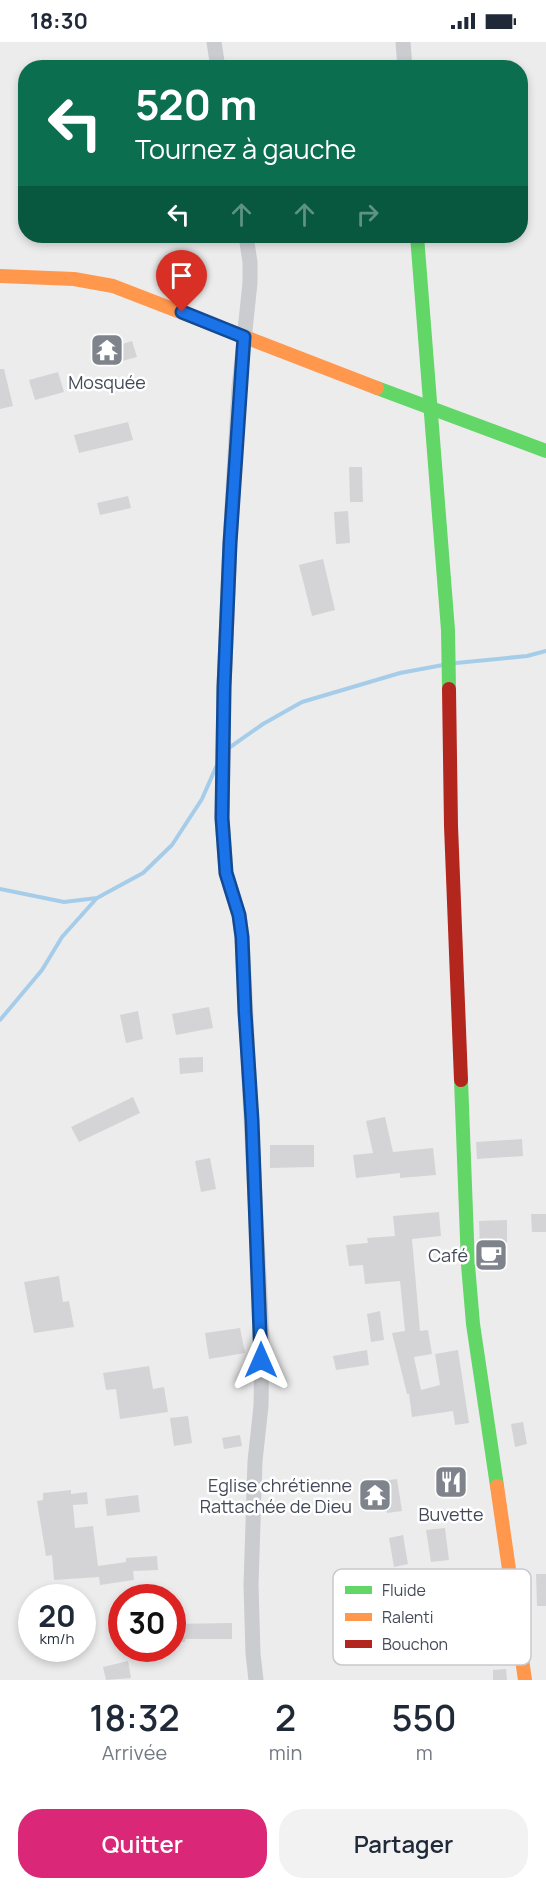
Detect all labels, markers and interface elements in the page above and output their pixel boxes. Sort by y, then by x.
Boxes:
text: 18:30 [30,6,88,36]
text: 520 m [135,75,257,133]
icon: left [36,84,114,162]
text: Tournez à gauche [135,130,356,167]
icon: left [162,198,195,231]
icon: ahead [225,198,258,231]
icon: ahead [288,198,321,231]
icon: right [351,198,384,231]
pin [156,250,207,312]
icon: arrive [165,259,198,292]
temple icon: Mosquée [89,332,125,368]
place label: Mosquée [68,370,146,394]
cafe icon: Café [473,1237,509,1273]
place label: Café [428,1243,468,1267]
position arrow [229,1328,293,1392]
restaurant icon: Buvette [433,1464,469,1500]
place label: Eglise chrétienne Rattachée de Dieu [200,1473,352,1518]
temple icon: Eglise chrétienne Rattachée de Dieu [357,1477,393,1513]
place label: Buvette [419,1502,483,1526]
legend [333,1569,531,1665]
text: Fluide [382,1579,426,1601]
speed limit sign: 30 [108,1584,186,1662]
text: 20 [38,1595,76,1636]
text: Ralenti [382,1606,433,1628]
text: km/h [40,1628,74,1649]
text: Bouchon [382,1633,448,1655]
text: 18:32 [89,1693,180,1742]
text: 2 [275,1693,296,1742]
text: 550 [392,1693,457,1742]
text: Arrivée [102,1739,167,1766]
text: min [269,1739,302,1766]
text: m [416,1739,433,1766]
button: Quitter [18,1809,267,1878]
button: Partager [279,1809,528,1878]

